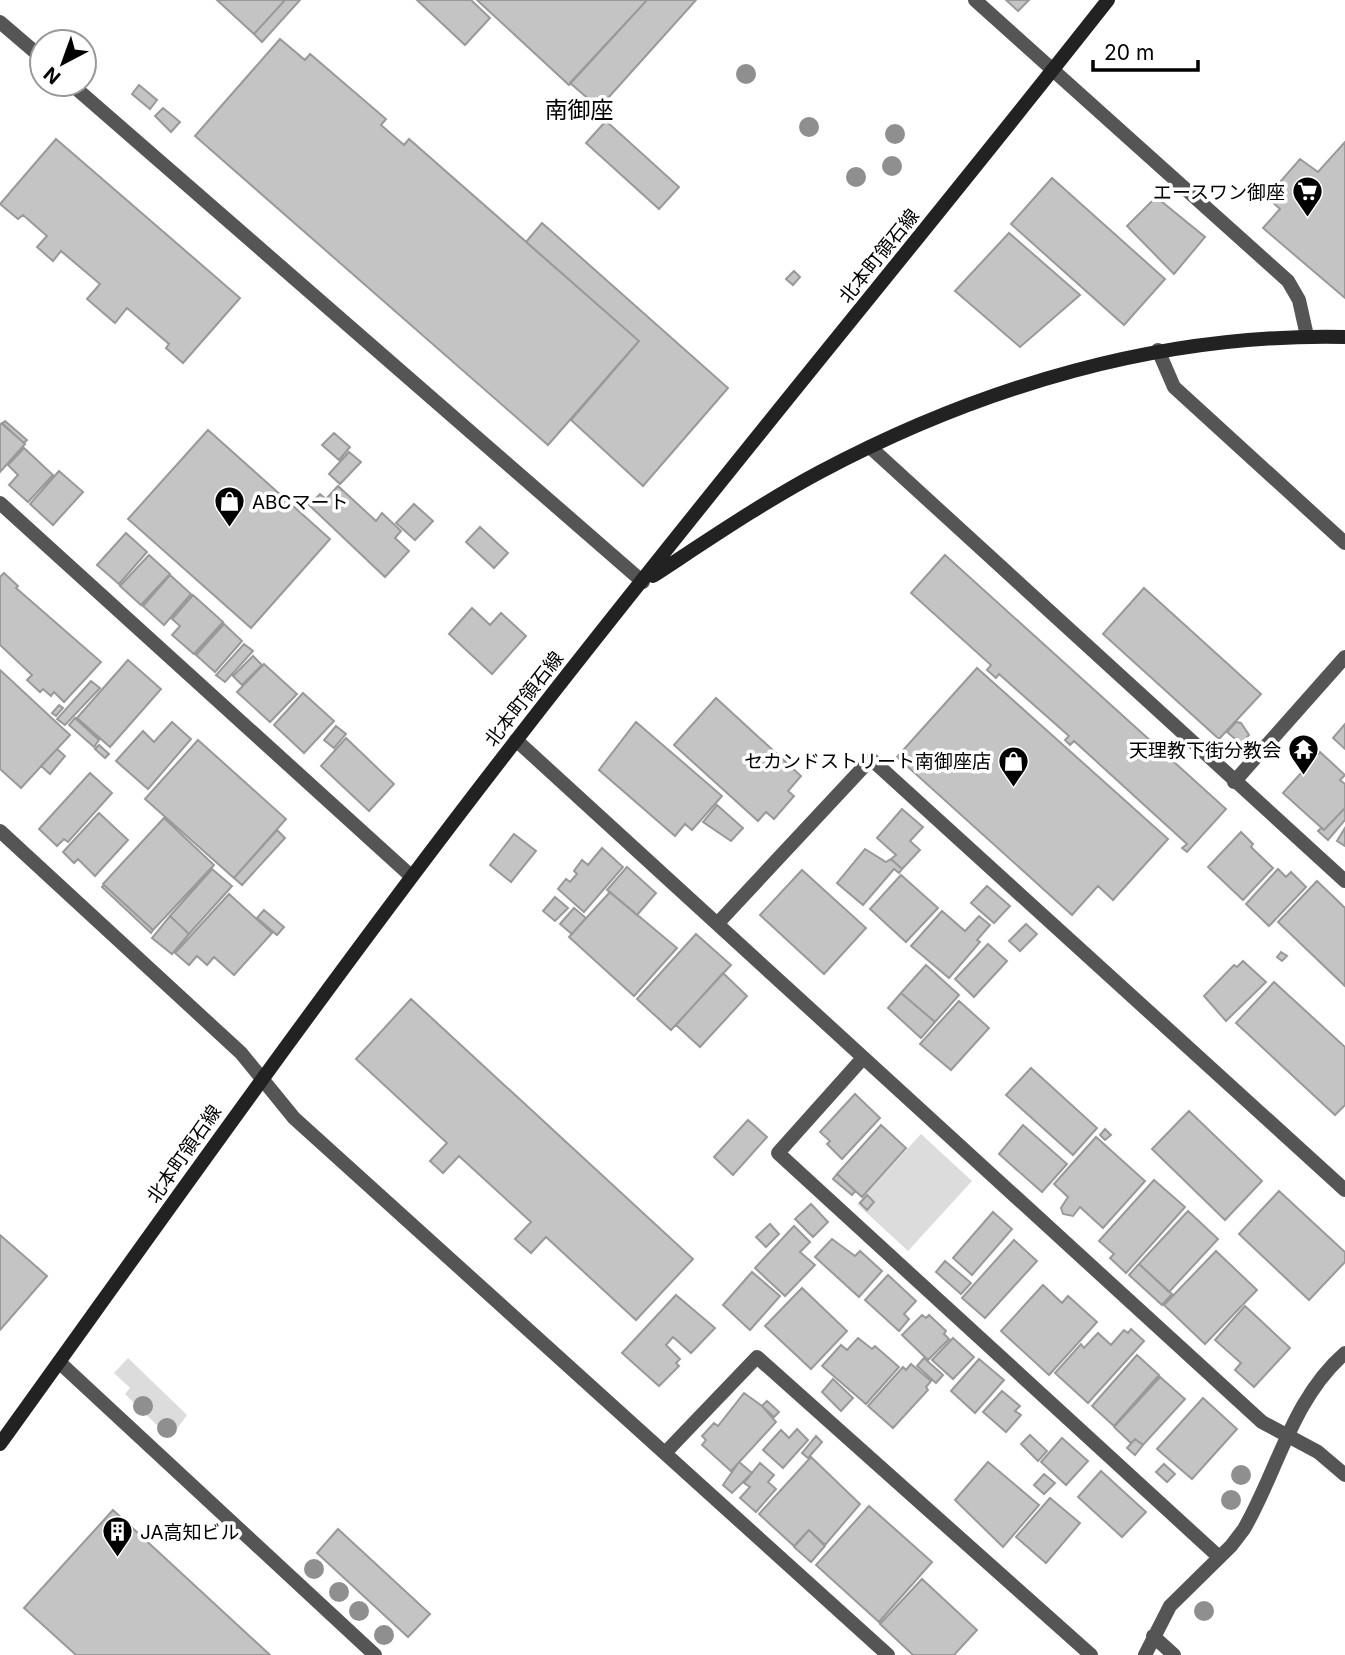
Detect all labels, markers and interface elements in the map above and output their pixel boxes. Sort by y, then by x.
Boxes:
north arrow [28,28,98,98]
scale bar [1093,28,1198,72]
text: 20 m [1104,40,1154,65]
text: N [39,62,65,89]
district label: 南御座 [545,96,614,124]
supermarket icon: エースワン御座 [1291,175,1325,219]
place label: エースワン御座 [1153,181,1285,204]
street label: 北本町領石線 [834,204,924,308]
shop icon: ABCマート [212,485,246,529]
place label: ABCマート [252,491,348,514]
street label: 北本町領石線 [480,647,568,751]
temple icon: 天理教下街分教会 [1287,733,1321,777]
place label: 天理教下街分教会 [1129,739,1281,762]
shop icon: セカンドストリート南御座店 [997,744,1031,788]
place label: セカンドストリート南御座店 [744,750,991,773]
street label: 北本町領石線 [142,1101,226,1207]
building icon: JA高知ビル [100,1515,134,1559]
place label: JA高知ビル [140,1521,240,1544]

